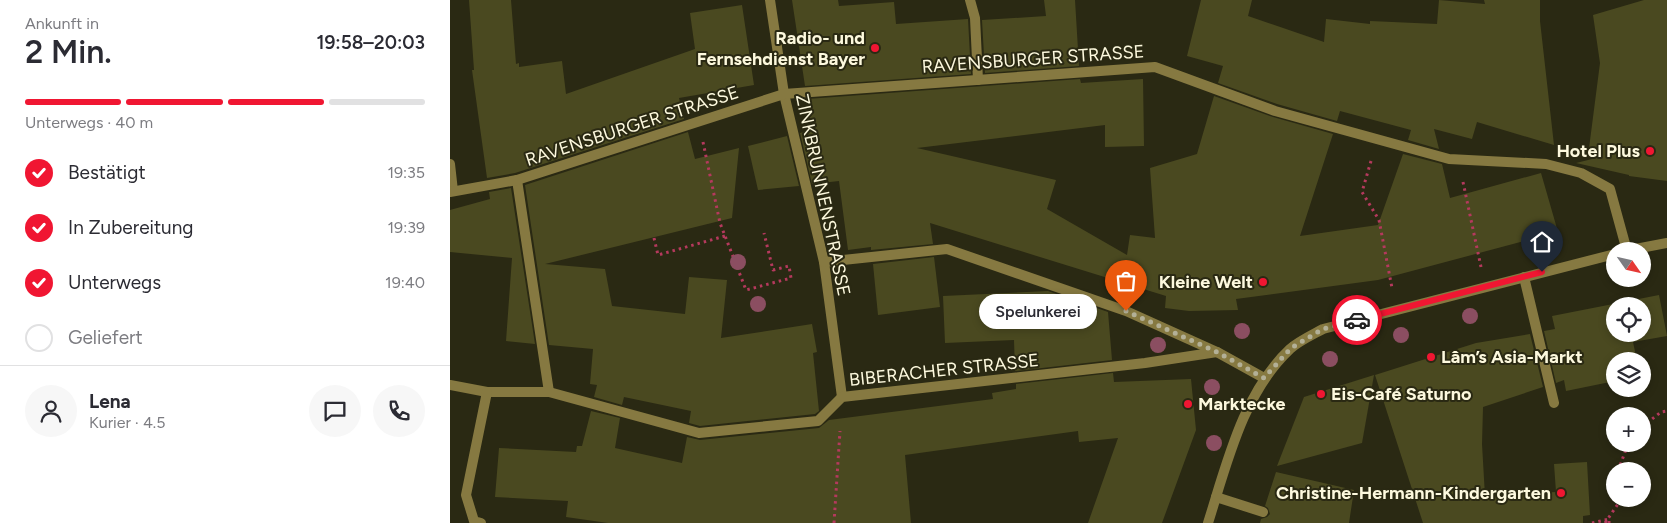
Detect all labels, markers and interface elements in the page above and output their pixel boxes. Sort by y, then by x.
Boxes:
text: Ankunft in [25,14,99,33]
place label: Radio- und Fernsehdienst Bayer [697,27,865,70]
text: 19:58–20:03 [317,31,425,54]
text: 2 Min. [25,33,112,71]
street label: RAVENSBURGER STRASSE [921,40,1145,78]
marker: Radio- und Fernsehdienst Bayer [869,42,881,54]
street label: RAVENSBURGER STRASSE [523,81,741,171]
street label: ZINKBRUNNENSTRASSE [791,92,855,298]
text: Unterwegs · 40 m [25,113,153,132]
place label: Hotel Plus [1556,140,1641,162]
marker: Hotel Plus [1644,145,1656,157]
icon: check [25,159,53,187]
text: Bestätigt [68,161,146,184]
text: 19:35 [387,163,425,182]
icon: check [25,214,53,242]
text: In Zubereitung [68,216,193,239]
text: 19:39 [388,218,425,237]
pin [1521,221,1563,272]
icon: home [1528,228,1556,256]
north arrow [1606,242,1651,288]
map controls [1606,242,1651,507]
pin [1105,260,1147,311]
icon: bag [1112,267,1140,295]
icon: check [25,269,53,297]
text: Unterwegs [68,271,161,294]
place label: Kleine Welt [1159,271,1253,293]
text: 19:40 [385,273,425,292]
marker: Kleine Welt [1257,276,1269,288]
callout: Spelunkerei [978,294,1096,328]
courier [1332,295,1382,345]
button: locate [1606,297,1651,342]
text: Spelunkerei [995,302,1081,321]
icon: car [1343,306,1371,334]
text: Geliefert [68,326,143,349]
place label: Lâm’s Asia-Markt [1441,346,1583,368]
street label: BIBERACHER STRASSE [848,349,1040,391]
marker: Lâm’s Asia-Markt [1425,351,1437,363]
button: layers [1606,352,1651,397]
place label: Eis-Café Saturno [1331,383,1471,405]
button: person [25,385,77,437]
button: chat [309,385,361,437]
button: phone [373,385,425,437]
marker: Eis-Café Saturno [1315,388,1327,400]
text: Lena [89,390,131,413]
place label: Marktecke [1198,393,1286,415]
marker: Marktecke [1182,398,1194,410]
button: + [1606,407,1651,452]
text: Kurier · 4.5 [89,413,165,432]
button: − [1606,462,1651,507]
place label: Christine-Hermann-Kindergarten [1276,482,1551,504]
marker: Christine-Hermann-Kindergarten [1555,487,1567,499]

